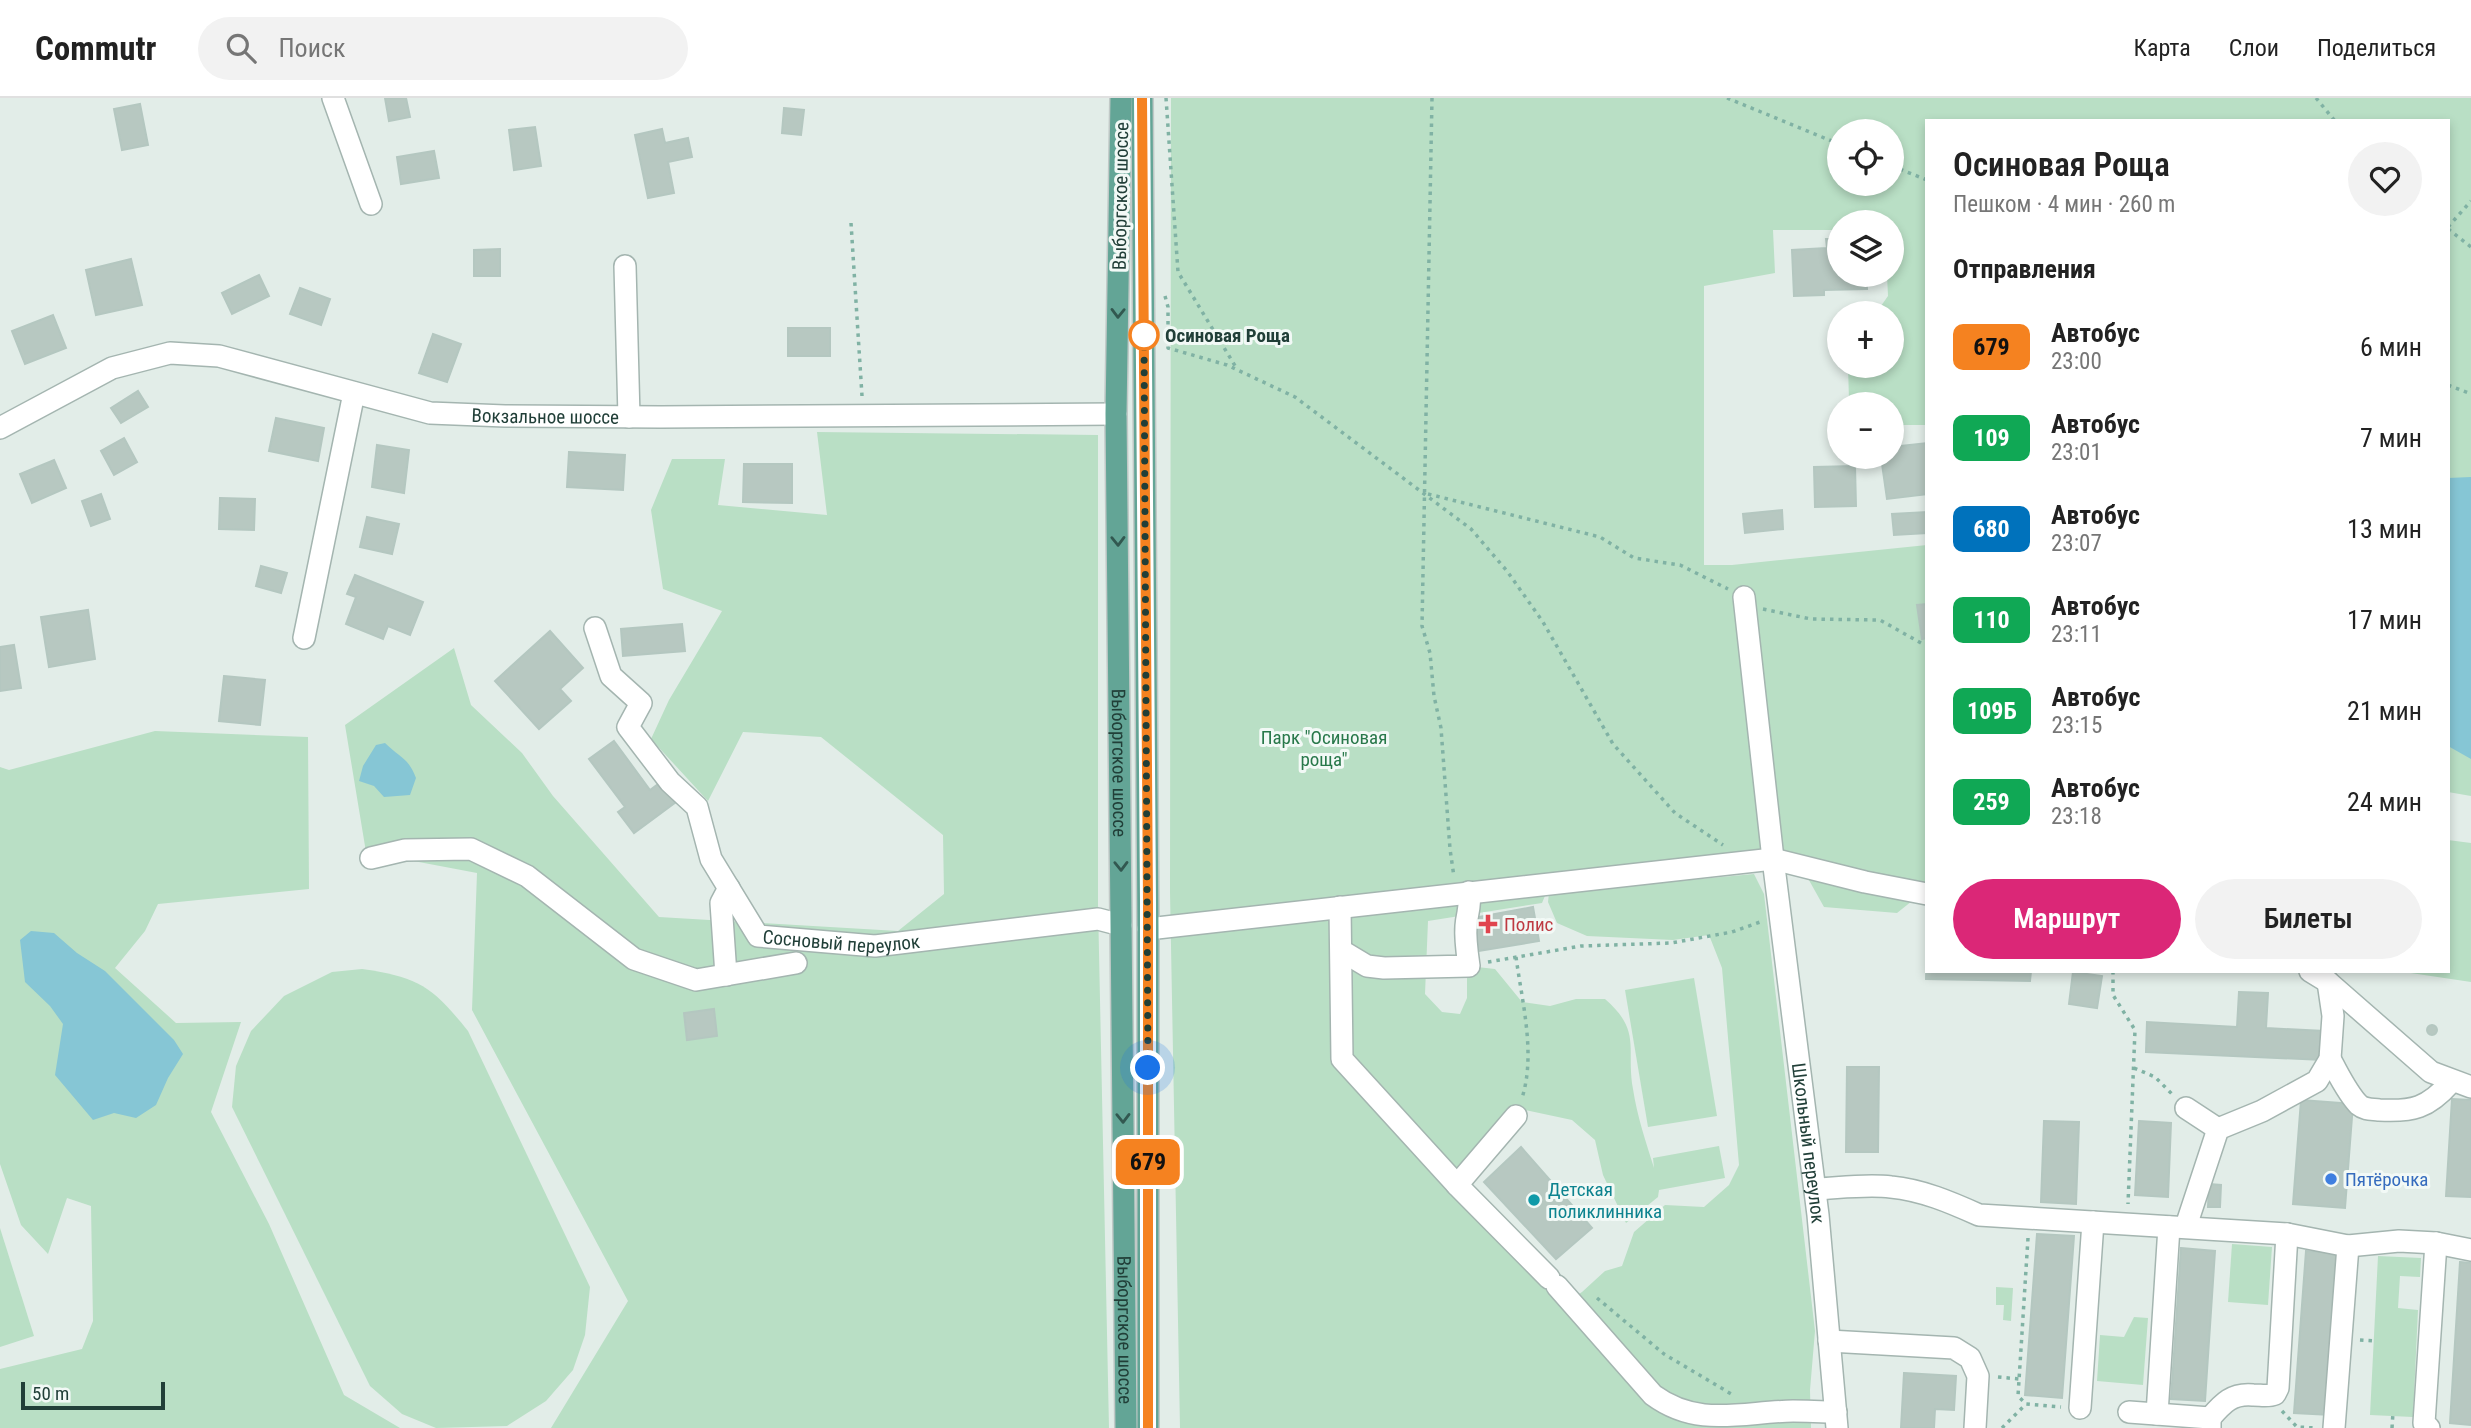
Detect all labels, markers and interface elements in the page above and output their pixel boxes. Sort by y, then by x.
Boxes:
search box [198,17,688,80]
text: Commutr [35,29,156,68]
icon: search [222,29,260,67]
text: Поиск [278,33,345,63]
text: Карта [2133,34,2191,62]
text: Слои [2229,34,2279,62]
text: Поделиться [2317,34,2436,62]
map controls [1827,119,1904,469]
button: locate [1827,119,1904,196]
street label: Выборгское шоссе [1108,122,1133,270]
button: heart [2348,142,2422,216]
text: Осиновая Роща [1953,145,2170,184]
text: Пешком · 4 мин · 260 m [1953,191,2175,218]
button: layers [1827,210,1904,287]
text: Отправления [1953,254,2096,284]
button: + [1827,301,1904,378]
one-way arrow [1110,308,1126,319]
text: Автобус [2051,318,2140,348]
marker: Осиновая Роща [1129,320,1159,350]
place label: Осиновая Роща [1165,324,1290,347]
text: 6 мин [2360,332,2422,362]
text: 679 [1973,333,2010,361]
text: 23:00 [2051,348,2102,375]
button: − [1827,392,1904,469]
street label: Вокзальное шоссе [471,404,619,429]
text: Автобус [2051,409,2140,439]
text: 7 мин [2360,423,2422,453]
text: 109 [1973,424,2010,452]
text: 23:01 [2051,439,2102,466]
text: Автобус [2051,500,2140,530]
text: 13 мин [2347,514,2422,544]
text: 680 [1973,515,2010,543]
text: 23:07 [2051,530,2102,557]
one-way arrow [1110,536,1126,546]
text: Автобус [2051,591,2140,621]
text: 17 мин [2347,605,2422,635]
text: 110 [1973,606,2010,634]
text: 23:11 [2051,621,2102,648]
text: Автобус [2052,682,2141,712]
street label: Выборгское шоссе [1107,689,1131,837]
text: 21 мин [2347,696,2422,726]
text: 109Б [1967,697,2017,725]
text: 23:15 [2052,712,2102,739]
park label: Парк "Осиновая роща" [1261,726,1387,771]
text: Автобус [2051,773,2140,803]
text: 24 мин [2347,787,2422,817]
text: 259 [1973,788,2010,816]
text: 23:18 [2051,803,2102,830]
one-way arrow [1113,861,1129,872]
button: Маршрут [1953,879,2181,959]
button: Билеты [2195,879,2422,959]
place label: Полис [1504,913,1554,936]
marker: Полис [1478,914,1498,934]
street label: Сосновый переулок [762,925,921,958]
your location [1130,1050,1165,1085]
street label: Школьный переулок [1787,1061,1830,1225]
one-way arrow [1115,1113,1131,1124]
line badge: 679 [1108,1139,1188,1185]
text: 679 [1130,1148,1166,1176]
place label: Пятёрочка [2345,1168,2428,1191]
marker: Пятёрочка [2323,1171,2339,1187]
place label: Детская поликлинника [1548,1178,1662,1223]
marker: Детская поликлинника [1526,1192,1542,1208]
street label: Выборгское шоссе [1112,1256,1137,1404]
scale bar [21,1379,164,1411]
text: 50 m [32,1382,69,1405]

